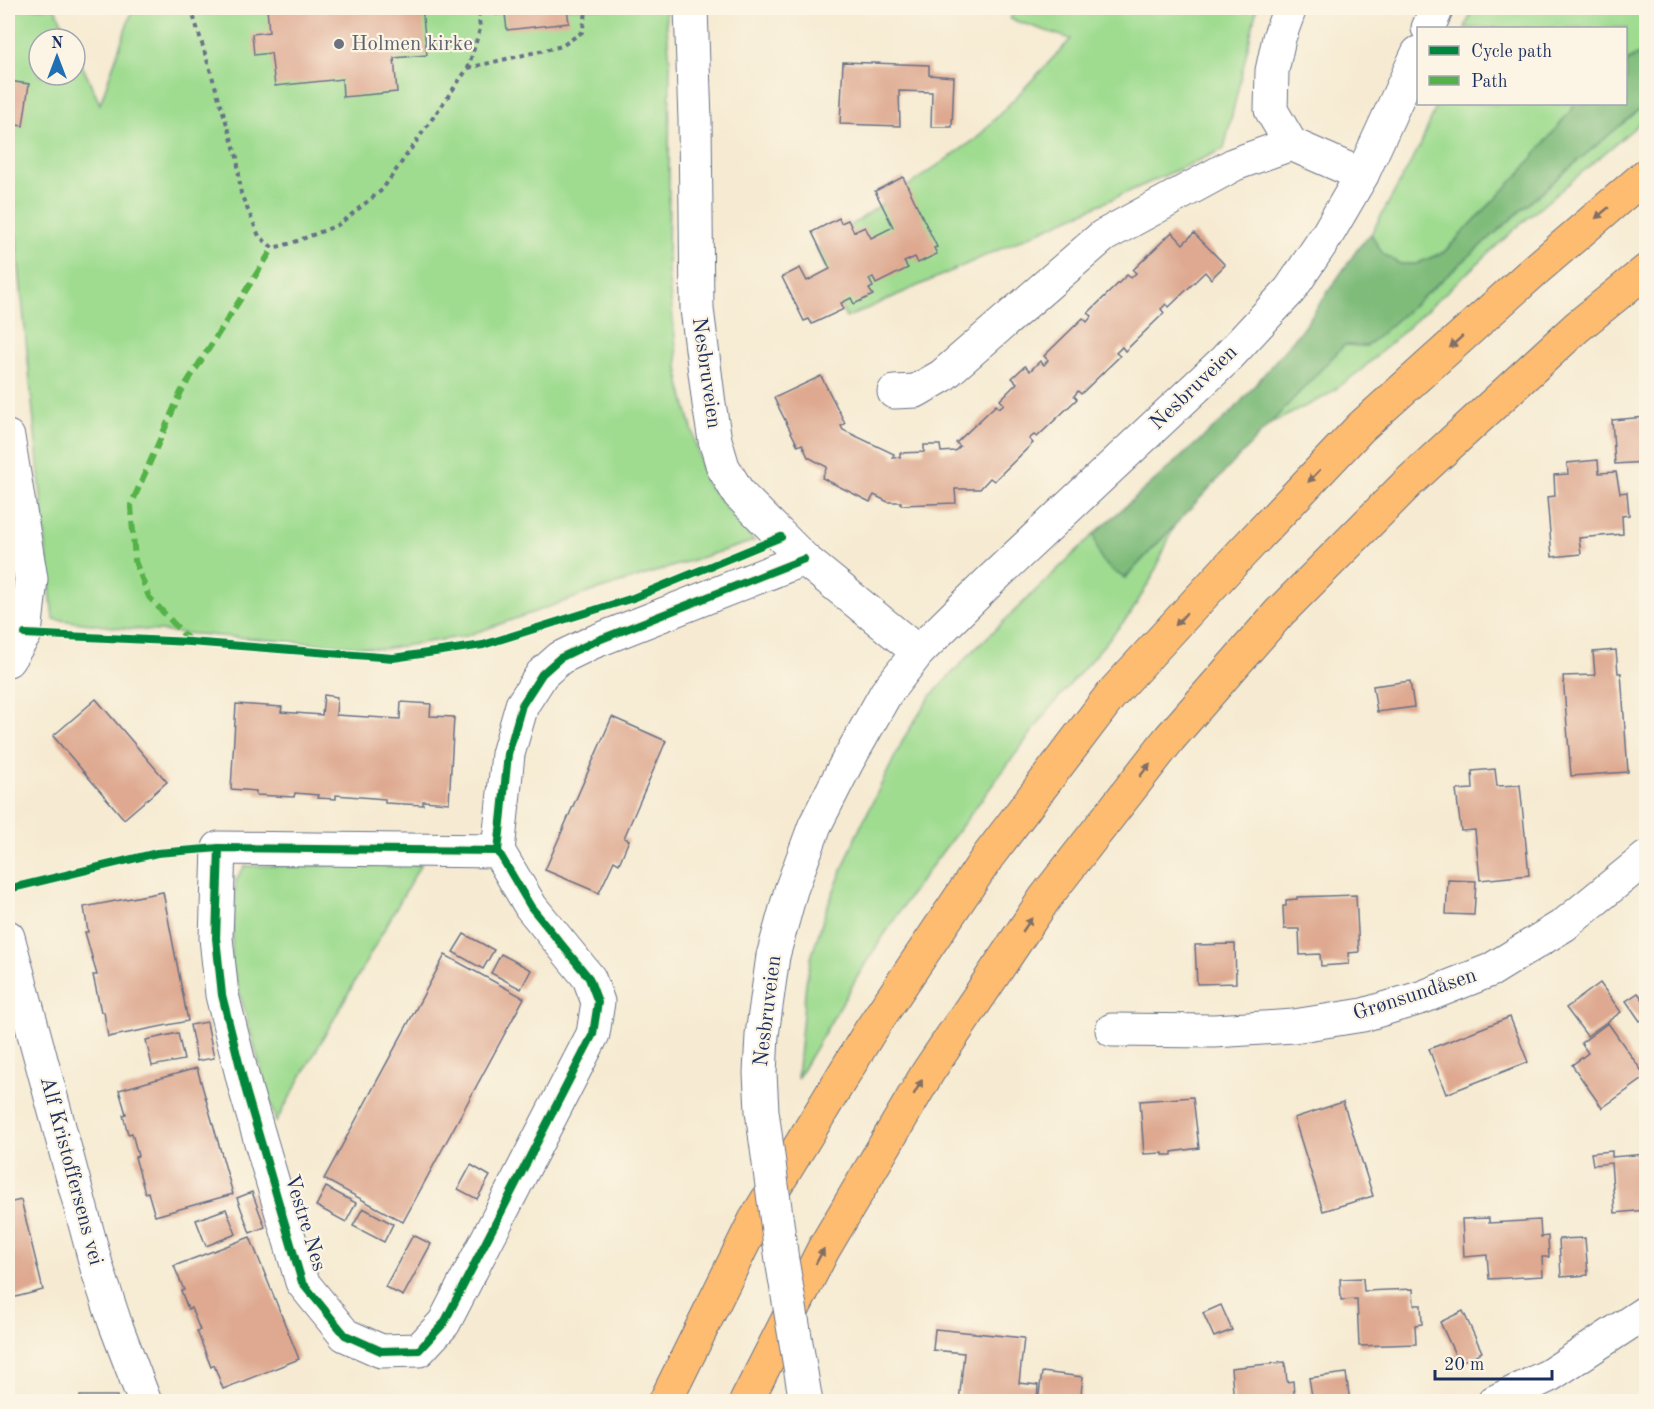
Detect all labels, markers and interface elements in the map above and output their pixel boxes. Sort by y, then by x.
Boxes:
north arrow [27,27,87,87]
legend [1417,27,1627,105]
place label: Holmen kirke [351,34,473,55]
text: N [51,36,64,52]
marker: Holmen kirke [332,37,346,51]
text: Cycle path [1471,43,1552,61]
text: Path [1471,73,1508,91]
one-way arrow [1594,207,1610,220]
street label: Nesbruveien [688,316,724,430]
one-way arrow [1448,335,1463,349]
street label: Nesbruveien [1146,342,1242,434]
one-way arrow [1307,469,1321,484]
one-way arrow [1174,611,1188,626]
one-way arrow [1138,762,1151,778]
one-way arrow [1021,918,1033,934]
street label: Nesbruveien [751,954,785,1068]
street label: Grønsundåsen [1351,965,1479,1025]
street label: Alf Kristoffersens vei [36,1074,106,1268]
one-way arrow [913,1079,924,1095]
street label: Vestre Nes [280,1172,330,1274]
one-way arrow [815,1247,825,1265]
scale bar [1435,1343,1552,1381]
text: 20 m [1444,1356,1484,1374]

